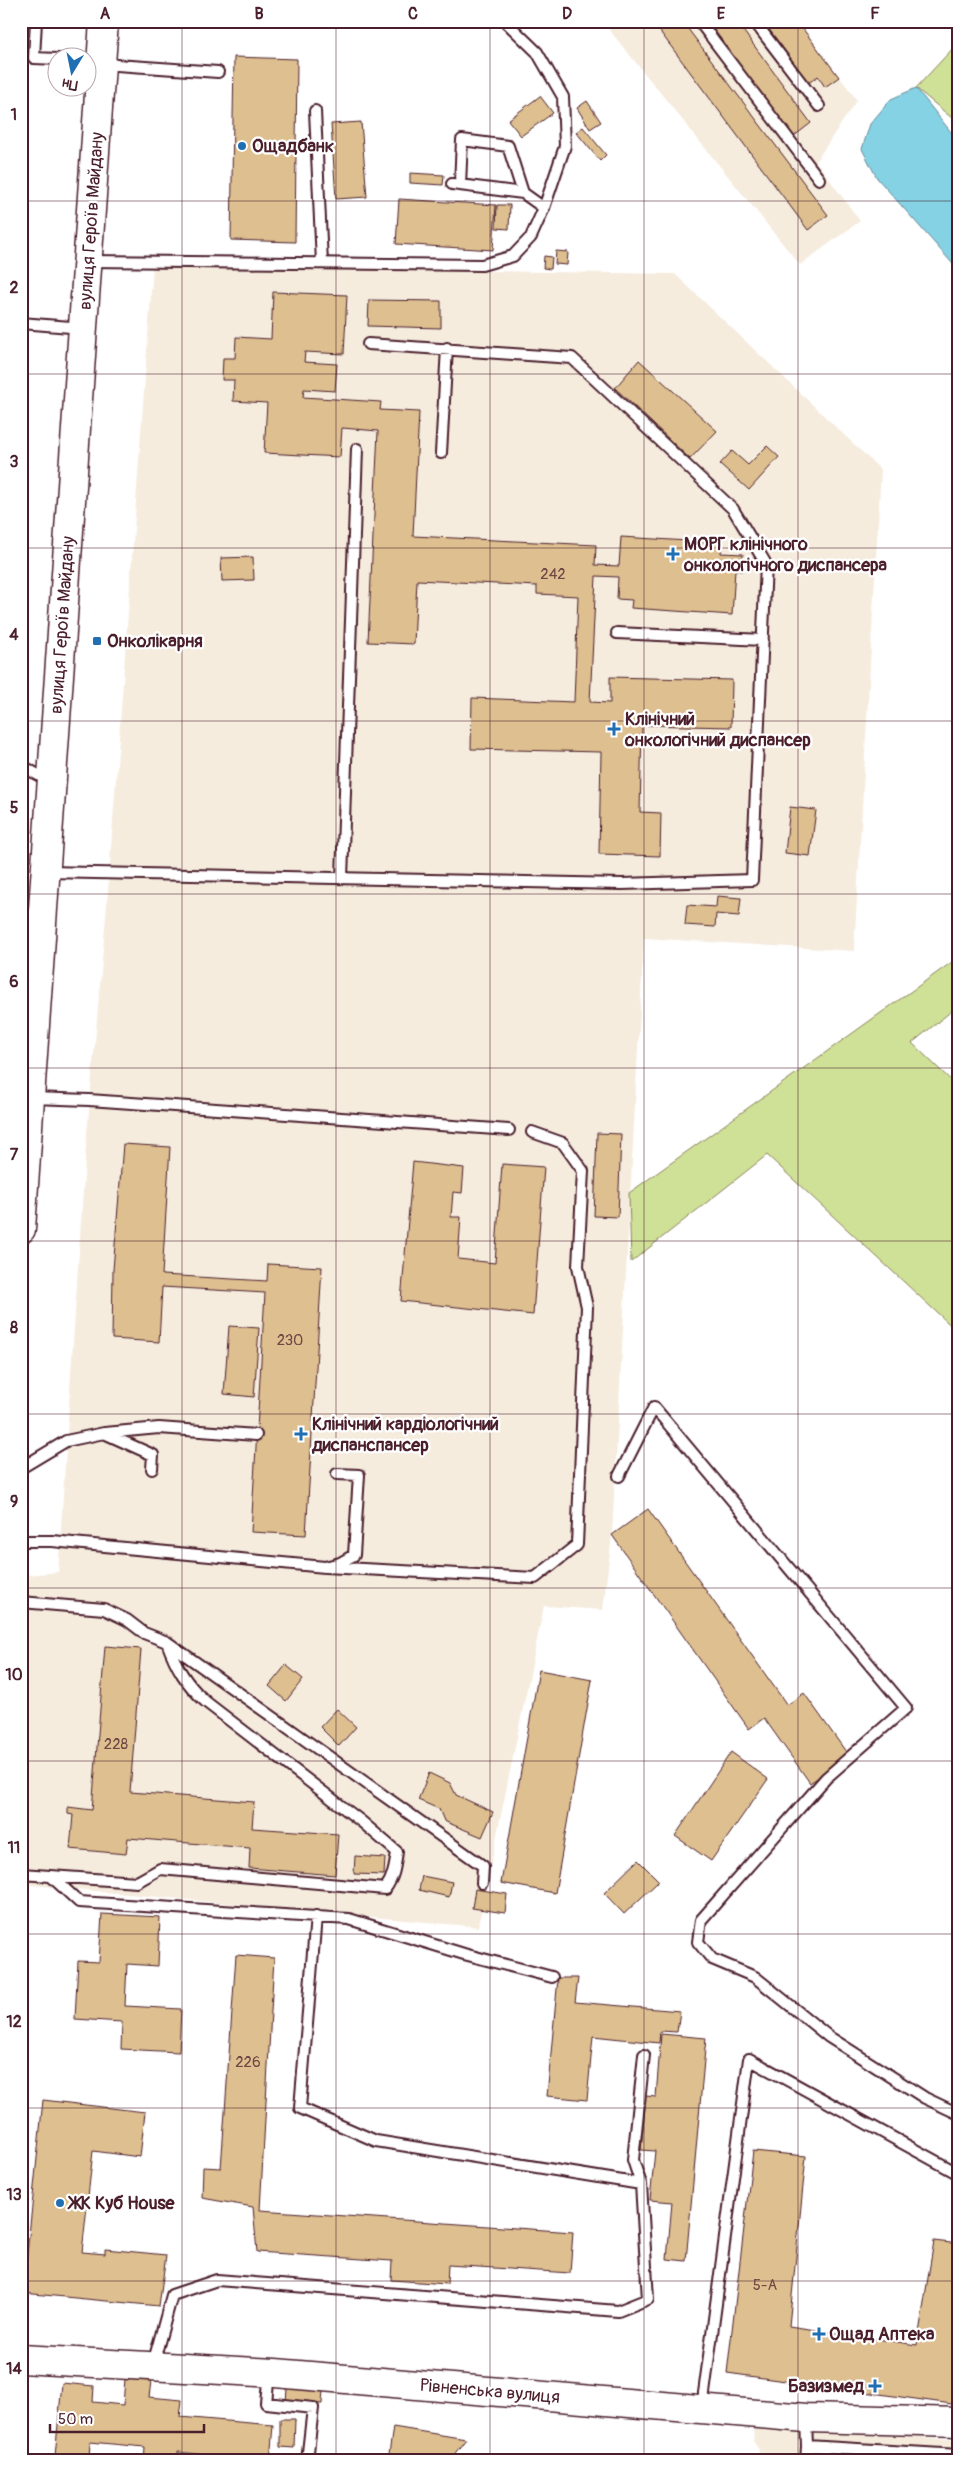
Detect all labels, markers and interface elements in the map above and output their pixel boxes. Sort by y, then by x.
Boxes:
text: A [100,4,111,24]
text: B [254,4,264,24]
text: C [408,4,418,24]
text: D [562,4,572,24]
text: E [717,4,726,24]
text: F [870,4,880,24]
north arrow [48,48,98,98]
text: Пн [61,75,79,94]
text: 1 [11,105,17,125]
street label: вулиця Героїв Майдану [74,131,109,311]
place label: Ощадбанк [252,135,334,158]
marker: Ощадбанк [236,140,248,152]
text: 2 [10,278,19,298]
text: 3 [10,452,19,472]
place label: МОРГ клінічного онкологічного диспансера [683,533,888,577]
street label: вулиця Героїв Майдану [45,535,80,715]
marker: МОРГ клінічного онкологічного диспансера [666,547,680,561]
house number: 242 [540,565,566,584]
text: 4 [9,625,19,645]
place label: Онколікарня [107,630,203,653]
marker: Онколікарня [91,635,103,647]
place label: Клінічний онкологічний диспансер [624,708,811,752]
marker: Клінічний онкологічний диспансер [607,722,621,736]
text: 5 [10,798,19,818]
text: 6 [9,972,19,992]
text: 7 [10,1145,19,1165]
text: 8 [10,1318,18,1338]
house number: 230 [277,1331,303,1350]
place label: Клінічний кардіологічний диспанспансер [311,1413,499,1457]
marker: Клінічний кардіологічний диспанспансер [294,1427,308,1441]
text: 9 [10,1492,18,1512]
text: 10 [5,1665,23,1685]
house number: 228 [104,1735,129,1754]
text: 11 [8,1838,20,1858]
text: 12 [6,2012,22,2032]
house number: 226 [235,2053,261,2072]
text: 13 [6,2185,22,2205]
place label: ЖК Куб House [67,2192,175,2215]
marker: ЖК Куб House [54,2197,66,2209]
house number: 5-A [753,2276,777,2295]
place label: Ощад Аптека [829,2323,935,2346]
marker: Ощад Аптека [813,2328,825,2340]
text: 14 [6,2359,22,2379]
street label: Рівненська вулиця [419,2374,561,2409]
place label: Базизмед [788,2375,864,2398]
marker: Базизмед [868,2379,882,2393]
scale bar [50,2402,204,2434]
text: 50 m [58,2410,93,2429]

